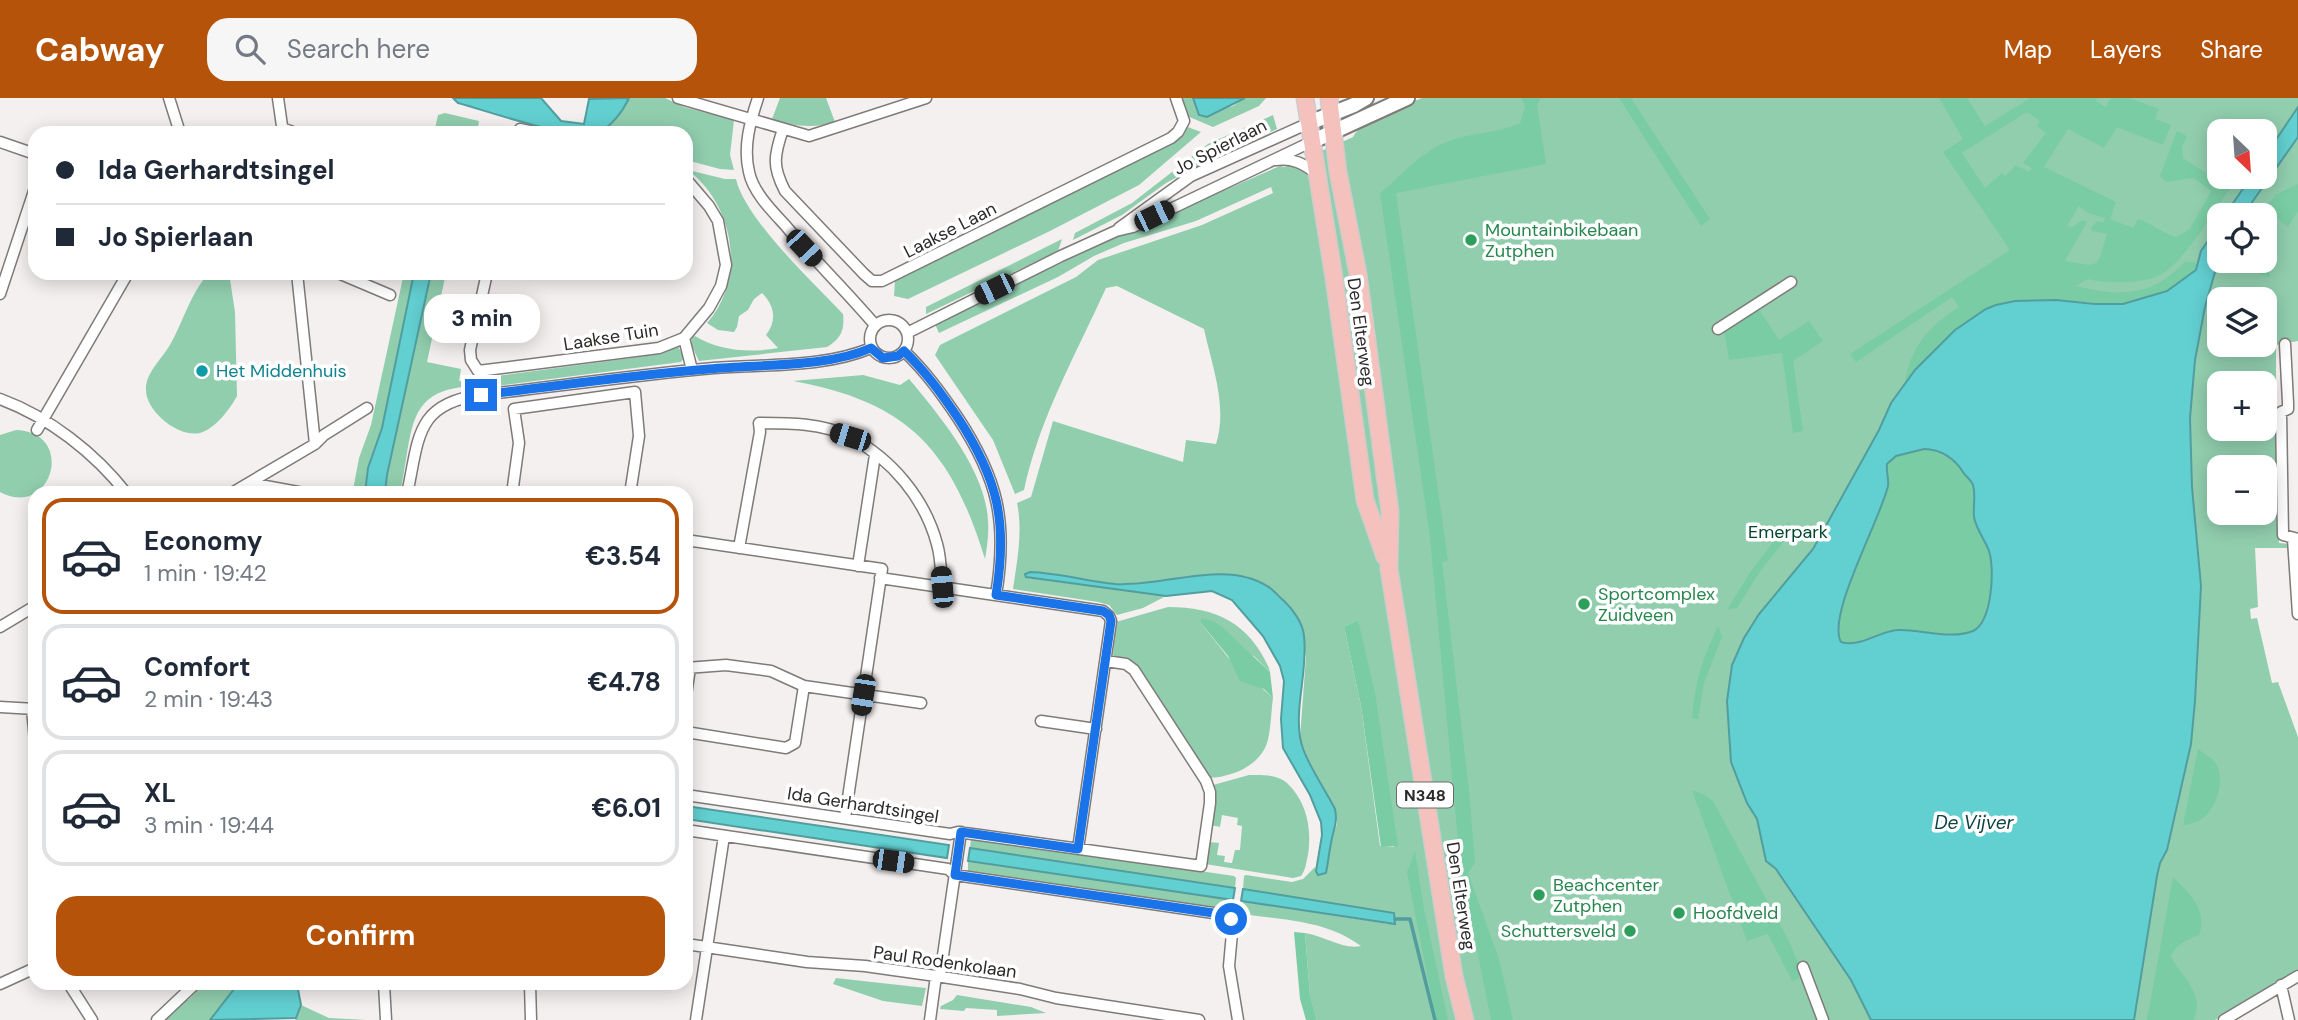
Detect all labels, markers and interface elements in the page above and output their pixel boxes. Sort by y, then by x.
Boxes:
search box [207,18,697,81]
text: Cabway [35,28,165,71]
icon: search [231,30,269,68]
text: Search here [287,32,430,66]
text: Map [2004,34,2052,65]
text: Layers [2090,34,2162,65]
text: Share [2200,34,2263,65]
street label: Jo Spierlaan [1169,113,1271,181]
north arrow [2207,119,2277,189]
map controls [2207,119,2277,525]
text: Ida Gerhardtsingel [98,153,335,187]
street label: Laakse Laan [900,196,1000,264]
car [1131,197,1178,235]
button: locate [2207,203,2277,273]
place label: Mountainbikebaan Zutphen [1485,218,1638,263]
text: Jo Spierlaan [98,220,254,254]
car [782,225,827,271]
marker: Mountainbikebaan Zutphen [1463,232,1479,248]
car [971,270,1018,308]
street label: Den Elterweg [1342,276,1380,388]
button: layers [2207,287,2277,357]
callout: 3 min [423,294,539,342]
text: 3 min [451,303,513,333]
street label: Laakse Tuin [562,318,660,356]
place label: Het Middenhuis [216,359,347,383]
marker: Het Middenhuis [194,363,210,379]
button: + [2207,371,2277,441]
route end [465,379,497,411]
car [827,421,874,453]
button: − [2207,455,2277,525]
park label: Emerpark [1748,520,1828,544]
text: Economy [144,524,262,558]
icon: car [60,525,123,588]
text: €3.54 [585,539,661,573]
text: 1 min · 19:42 [144,558,267,588]
car [930,565,955,609]
place label: Sportcomplex Zuidveen [1598,582,1715,627]
marker: Sportcomplex Zuidveen [1576,596,1592,612]
text: Comfort [144,650,250,684]
icon: car [60,651,123,714]
text: €4.78 [588,665,661,699]
car [850,673,877,717]
text: 2 min · 19:43 [144,684,273,714]
text: XL [144,776,176,810]
icon: car [60,777,123,840]
street label: Ida Gerhardtsingel [786,781,940,829]
road number: N348 [1397,782,1453,808]
text: €6.01 [592,791,661,825]
text: 3 min · 19:44 [144,810,274,840]
water label: De Vijver [1934,810,2015,835]
street label: Den Elterweg [1441,840,1481,952]
car [871,848,916,874]
place label: Beachcenter Zutphen [1553,873,1659,918]
marker: Beachcenter Zutphen [1531,887,1547,903]
button: Confirm [56,896,665,976]
place label: Hoofdveld [1693,901,1778,925]
route start [1215,903,1247,935]
marker: Hoofdveld [1671,905,1687,921]
place label: Schuttersveld [1501,919,1616,943]
marker: Schuttersveld [1622,923,1638,939]
street label: Paul Rodenkolaan [872,940,1018,984]

